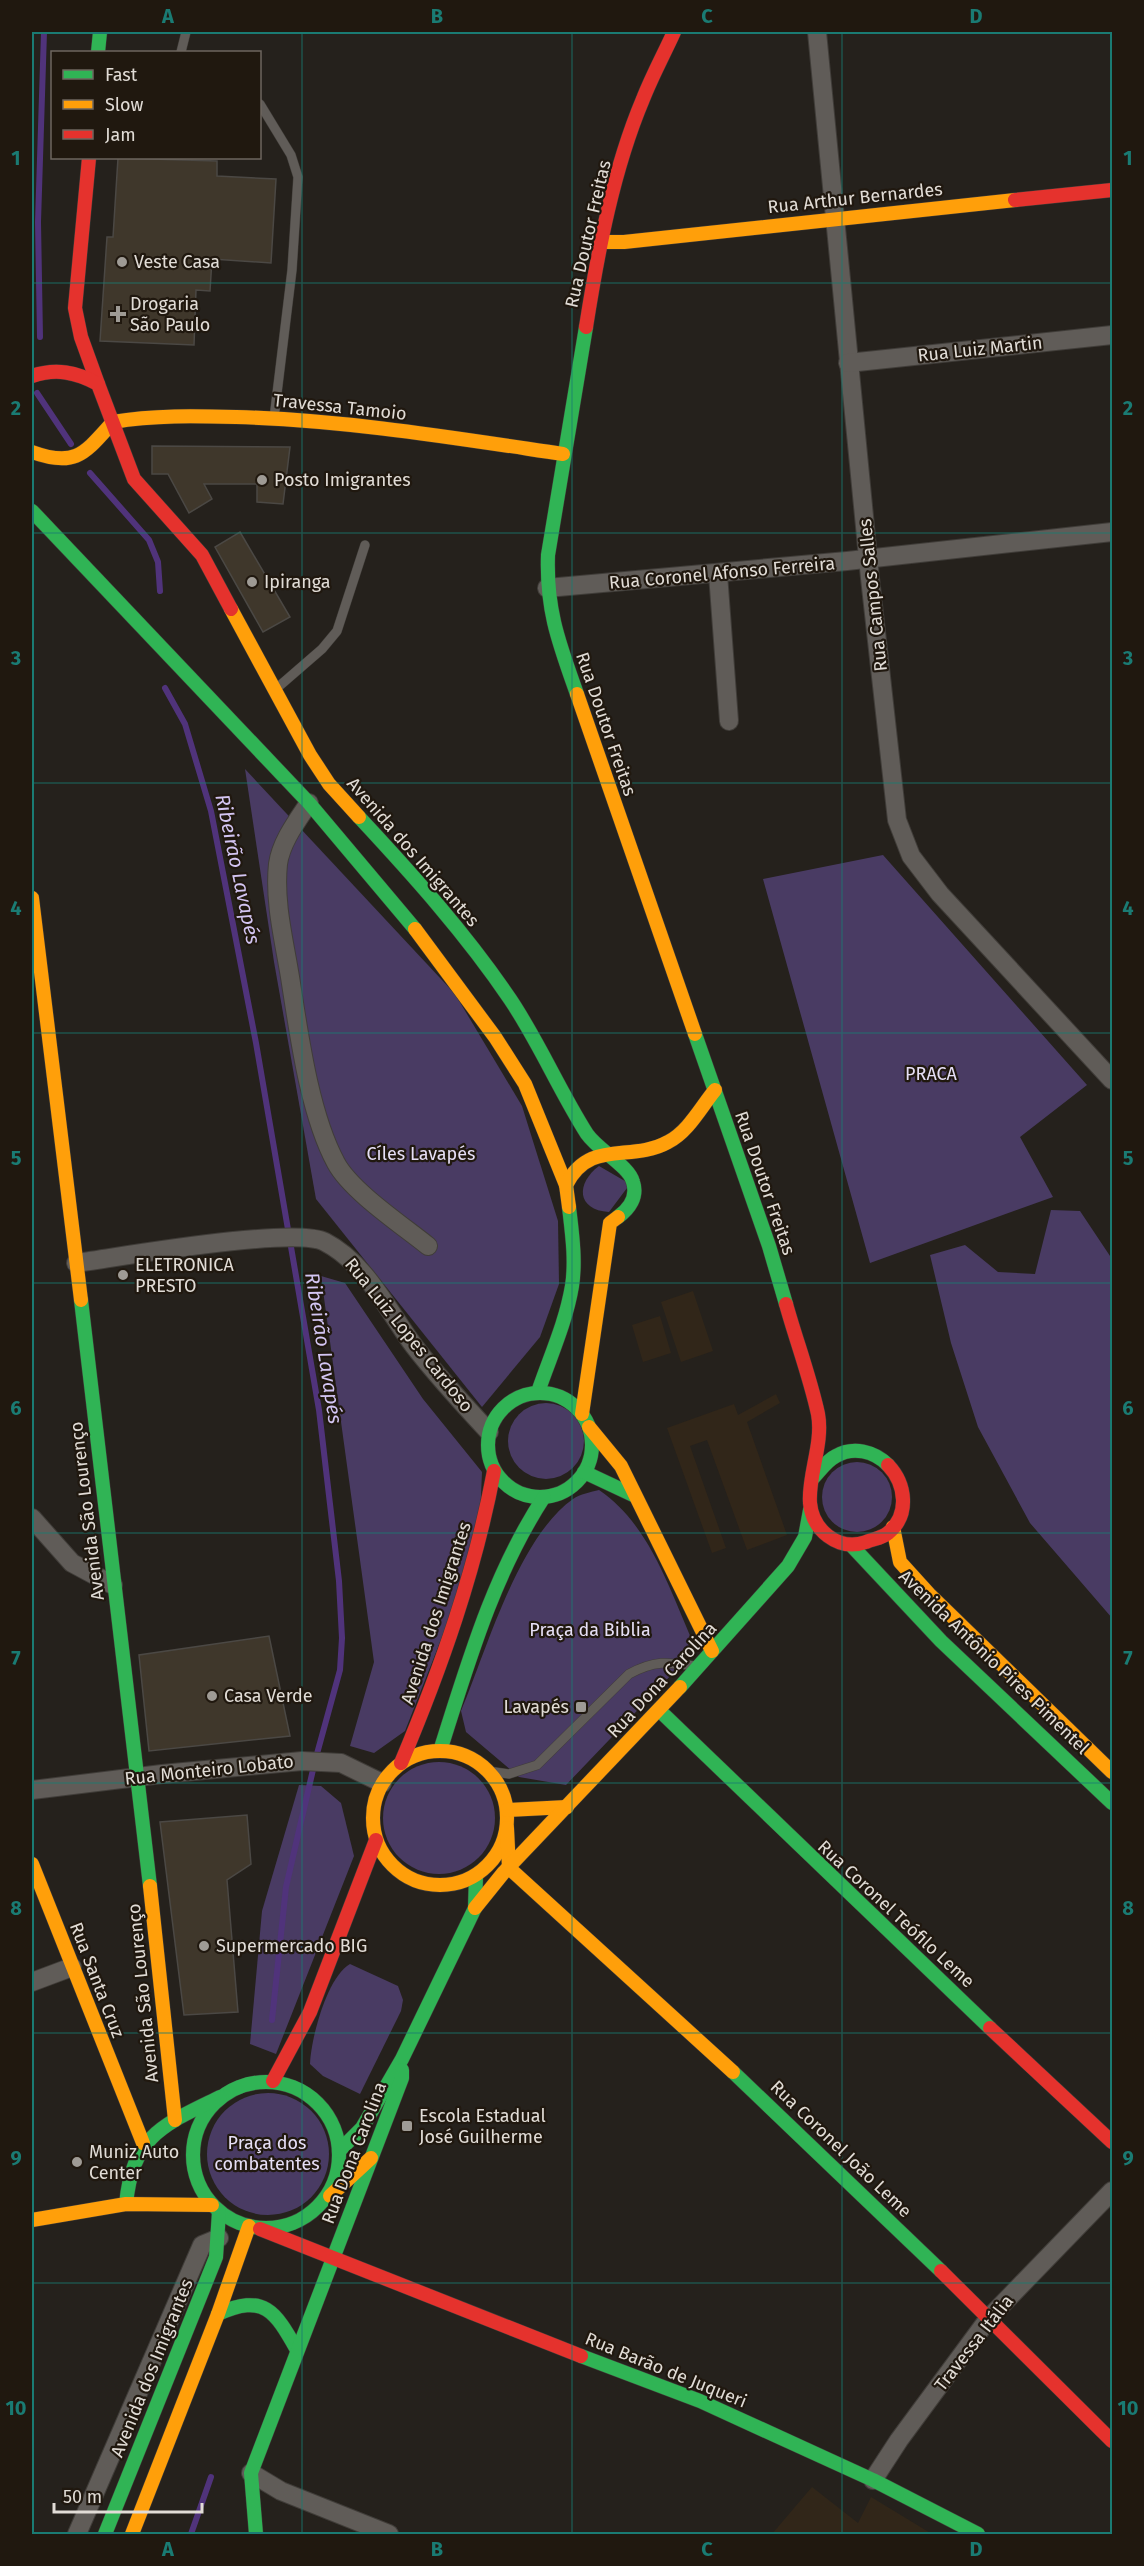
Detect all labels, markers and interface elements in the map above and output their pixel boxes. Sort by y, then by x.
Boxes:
text: A [161,4,175,28]
text: B [431,4,443,28]
text: C [701,4,713,28]
text: D [969,4,983,28]
legend [51,51,261,159]
text: Fast [105,64,138,86]
text: Slow [105,94,144,116]
text: Jam [105,124,136,146]
text: 1 [11,146,21,170]
text: 1 [1123,146,1133,170]
street label: Rua Doutor Freitas [560,158,616,310]
street label: Rua Arthur Bernardes [766,178,944,218]
place label: Veste Casa [134,251,220,273]
marker: Veste Casa [115,255,129,269]
place label: Drogaria São Paulo [130,293,210,336]
marker: Drogaria São Paulo [111,307,125,321]
street label: Rua Luiz Martin [916,331,1044,367]
street label: Travessa Tamoio [272,389,408,425]
text: 2 [11,396,21,420]
text: 2 [1123,396,1133,420]
place label: Posto Imigrantes [274,469,411,491]
marker: Posto Imigrantes [255,473,269,487]
street label: Rua Campos Salles [854,518,892,672]
street label: Rua Coronel Afonso Ferreira [608,552,836,594]
place label: Ipiranga [264,571,331,593]
marker: Ipiranga [245,575,259,589]
text: 3 [10,646,21,670]
text: 3 [1122,646,1133,670]
street label: Rua Doutor Freitas [571,649,641,799]
street label: Avenida dos Imigrantes [342,773,484,931]
water label: Ribeirão Lavapés [210,792,266,946]
text: 4 [10,896,22,920]
text: 4 [1122,896,1134,920]
park label: PRACA [905,1063,958,1085]
street label: Rua Doutor Freitas [730,1108,800,1258]
park label: Cíles Lavapés [366,1143,476,1165]
text: 5 [11,1146,22,1170]
text: 5 [1123,1146,1134,1170]
place label: ELETRONICA PRESTO [135,1254,234,1297]
street label: Rua Luiz Lopes Cardoso [340,1254,478,1416]
marker: ELETRONICA PRESTO [116,1268,130,1282]
water label: Ribeirão Lavapés [300,1271,348,1425]
text: 6 [10,1396,22,1420]
text: 6 [1122,1396,1134,1420]
street label: Avenida São Lourenço [65,1420,109,1602]
street label: Avenida dos Imigrantes [396,1519,476,1707]
street label: Avenida Antônio Pires Pimentel [894,1565,1094,1759]
street label: Rua Dona Carolina [603,1617,721,1743]
park label: Praça da Biblia [529,1619,651,1641]
text: 7 [11,1646,21,1670]
text: 7 [1123,1646,1133,1670]
place label: Casa Verde [224,1685,313,1707]
marker: Casa Verde [205,1689,219,1703]
place label: Lavapés [503,1696,569,1718]
marker: Lavapés [574,1700,588,1714]
street label: Rua Monteiro Lobato [123,1750,295,1790]
street label: Rua Coronel Teófilo Leme [813,1836,979,1992]
text: 8 [10,1896,22,1920]
text: 8 [1122,1896,1134,1920]
street label: Avenida São Lourenço [123,1902,163,2084]
street label: Rua Santa Cruz [65,1919,129,2041]
place label: Supermercado BIG [216,1935,367,1957]
marker: Supermercado BIG [197,1939,211,1953]
street label: Rua Coronel João Leme [766,2076,916,2222]
street label: Rua Dona Carolina [317,2079,391,2227]
place label: Escola Estadual José Guilherme [419,2105,546,2148]
marker: Escola Estadual José Guilherme [400,2119,414,2133]
park label: Praça dos combatentes [214,2132,320,2175]
place label: Muniz Auto Center [89,2141,179,2184]
text: 9 [10,2146,22,2170]
text: 9 [1122,2146,1134,2170]
marker: Muniz Auto Center [70,2155,84,2169]
street label: Avenida dos Imigrantes [106,2276,198,2460]
street label: Travessa Itália [930,2291,1018,2395]
street label: Rua Barão de Juqueri [582,2327,750,2413]
text: 10 [6,2396,26,2420]
text: 10 [1118,2396,1138,2420]
scale bar [54,2476,202,2514]
text: 50 m [63,2486,102,2508]
text: A [161,2537,175,2561]
text: B [431,2537,443,2561]
text: C [701,2537,713,2561]
text: D [969,2537,983,2561]

